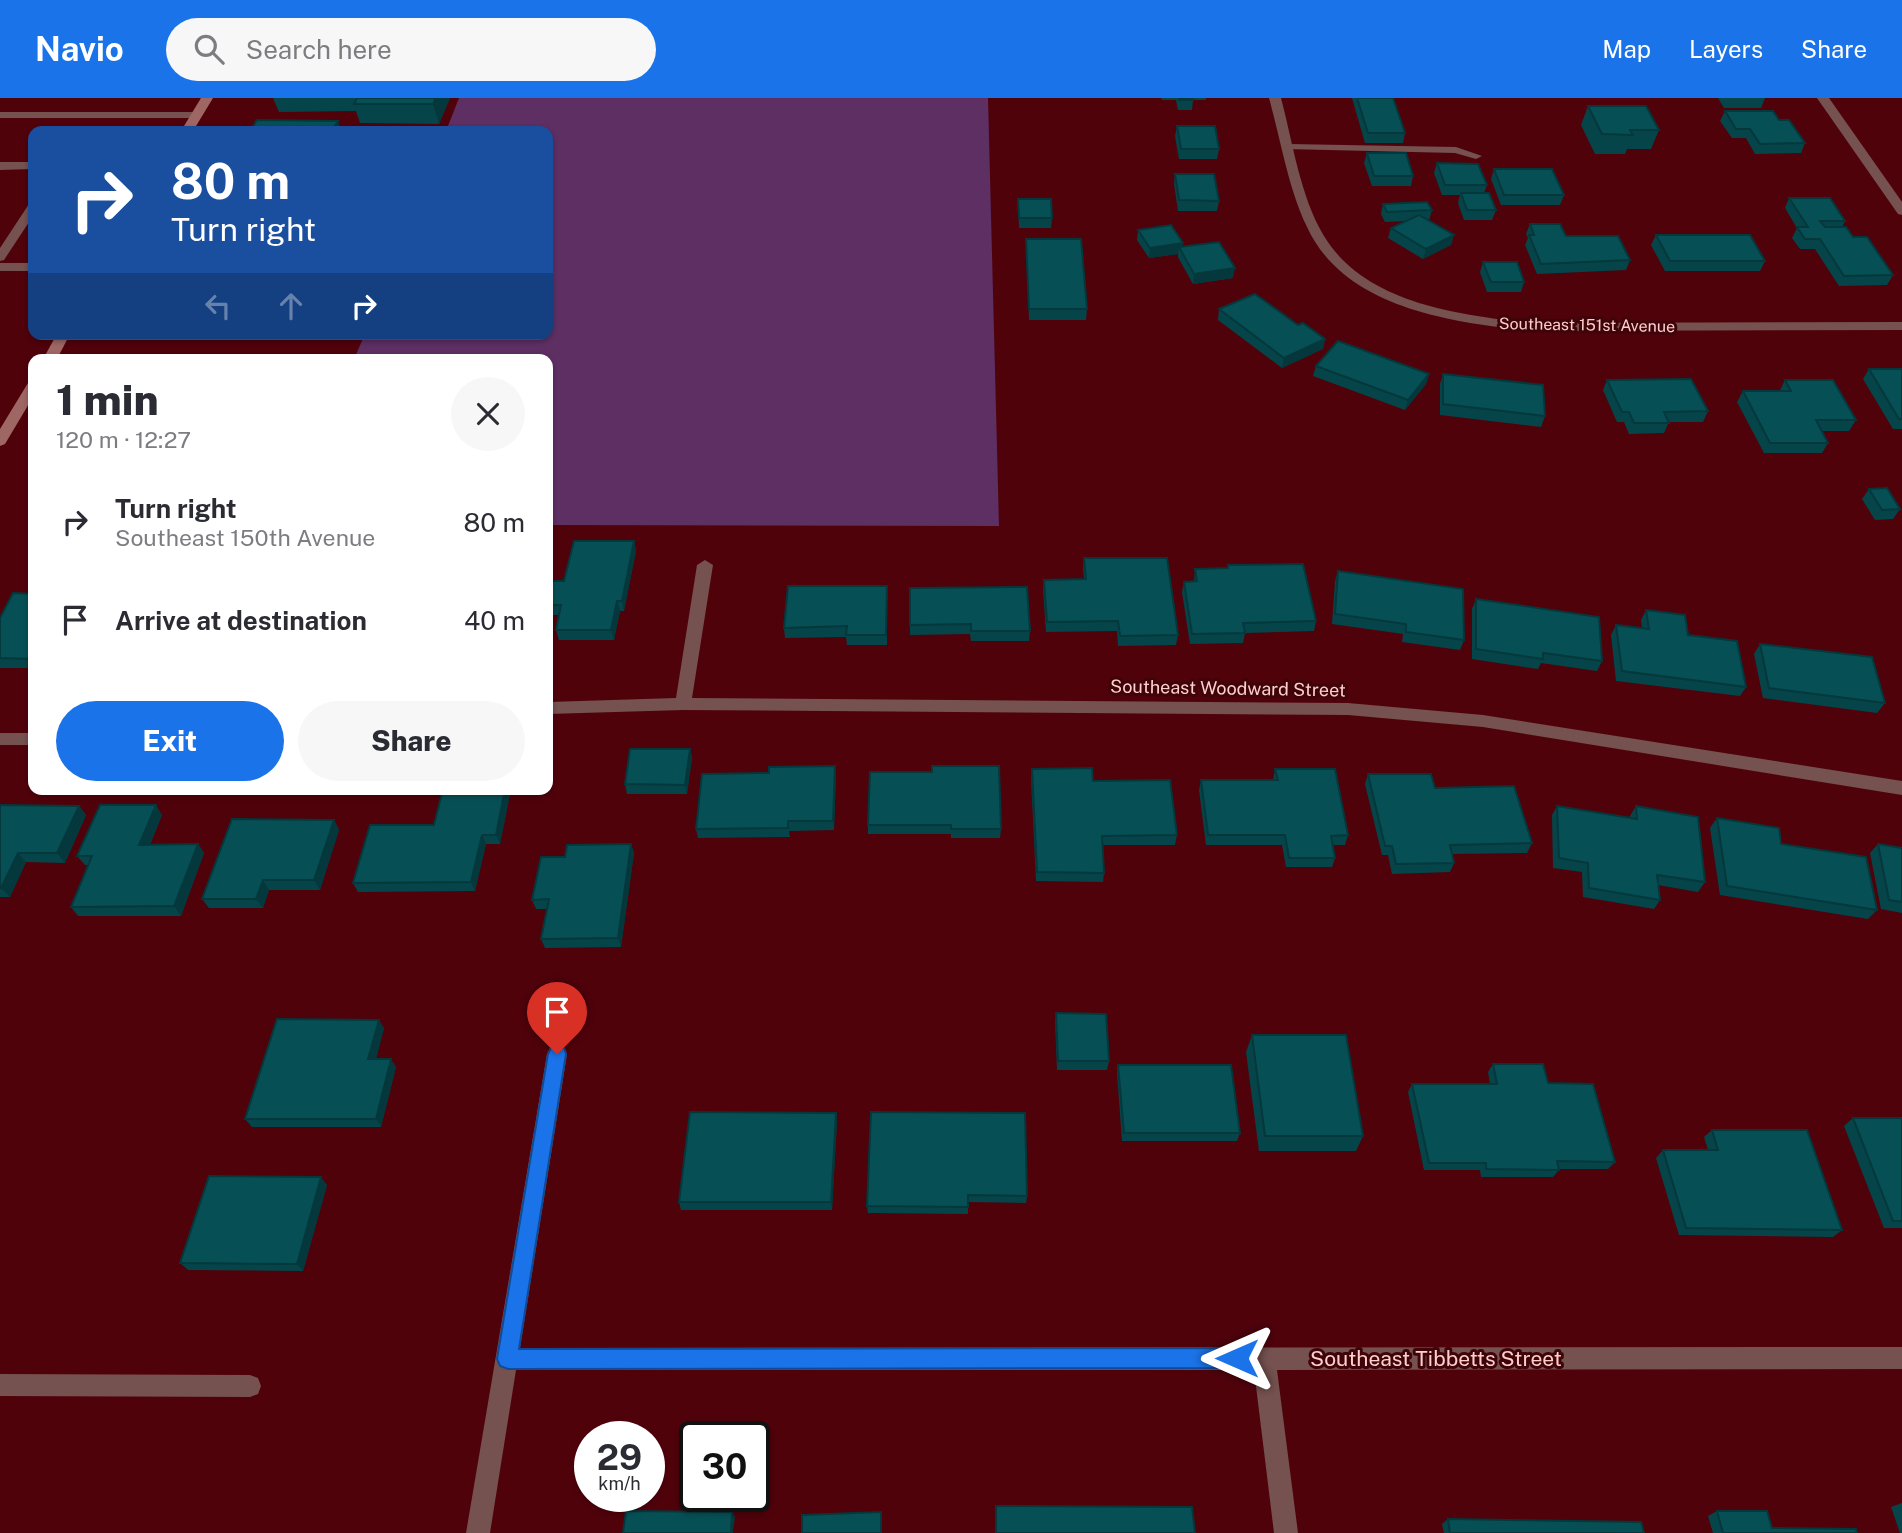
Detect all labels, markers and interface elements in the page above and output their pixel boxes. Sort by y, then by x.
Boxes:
search box [166,18,656,81]
text: Navio [35,30,124,68]
icon: search [190,30,228,68]
text: Search here [246,34,392,65]
text: Map [1602,35,1651,63]
text: Layers [1689,35,1763,63]
text: Share [1801,35,1867,63]
text: 80 m [171,152,290,210]
icon: right [56,154,147,245]
text: Turn right [171,211,316,248]
icon: left [199,287,237,325]
icon: ahead [272,287,310,325]
icon: right [345,287,383,325]
street label: Southeast 151st Avenue [1499,314,1675,336]
text: 1 min [56,375,159,424]
button: close [451,377,525,451]
text: 120 m · 12:27 [56,426,191,453]
text: Turn right [115,493,237,524]
icon: right [56,503,94,541]
text: 80 m [464,507,525,538]
text: Southeast 150th Avenue [115,524,375,551]
icon: arrive [56,601,94,639]
text: Arrive at destination [115,605,367,636]
text: 40 m [464,605,525,636]
street label: Southeast Woodward Street [1110,675,1346,701]
button: Exit [56,701,284,781]
button: Share [298,701,525,781]
pin [527,982,587,1054]
icon: arrive [538,993,576,1031]
position arrow [1200,1321,1274,1395]
street label: Southeast Tibbetts Street [1310,1346,1562,1371]
speed limit sign: 30 [679,1421,770,1512]
text: 29 [597,1437,642,1478]
text: km/h [598,1473,641,1494]

